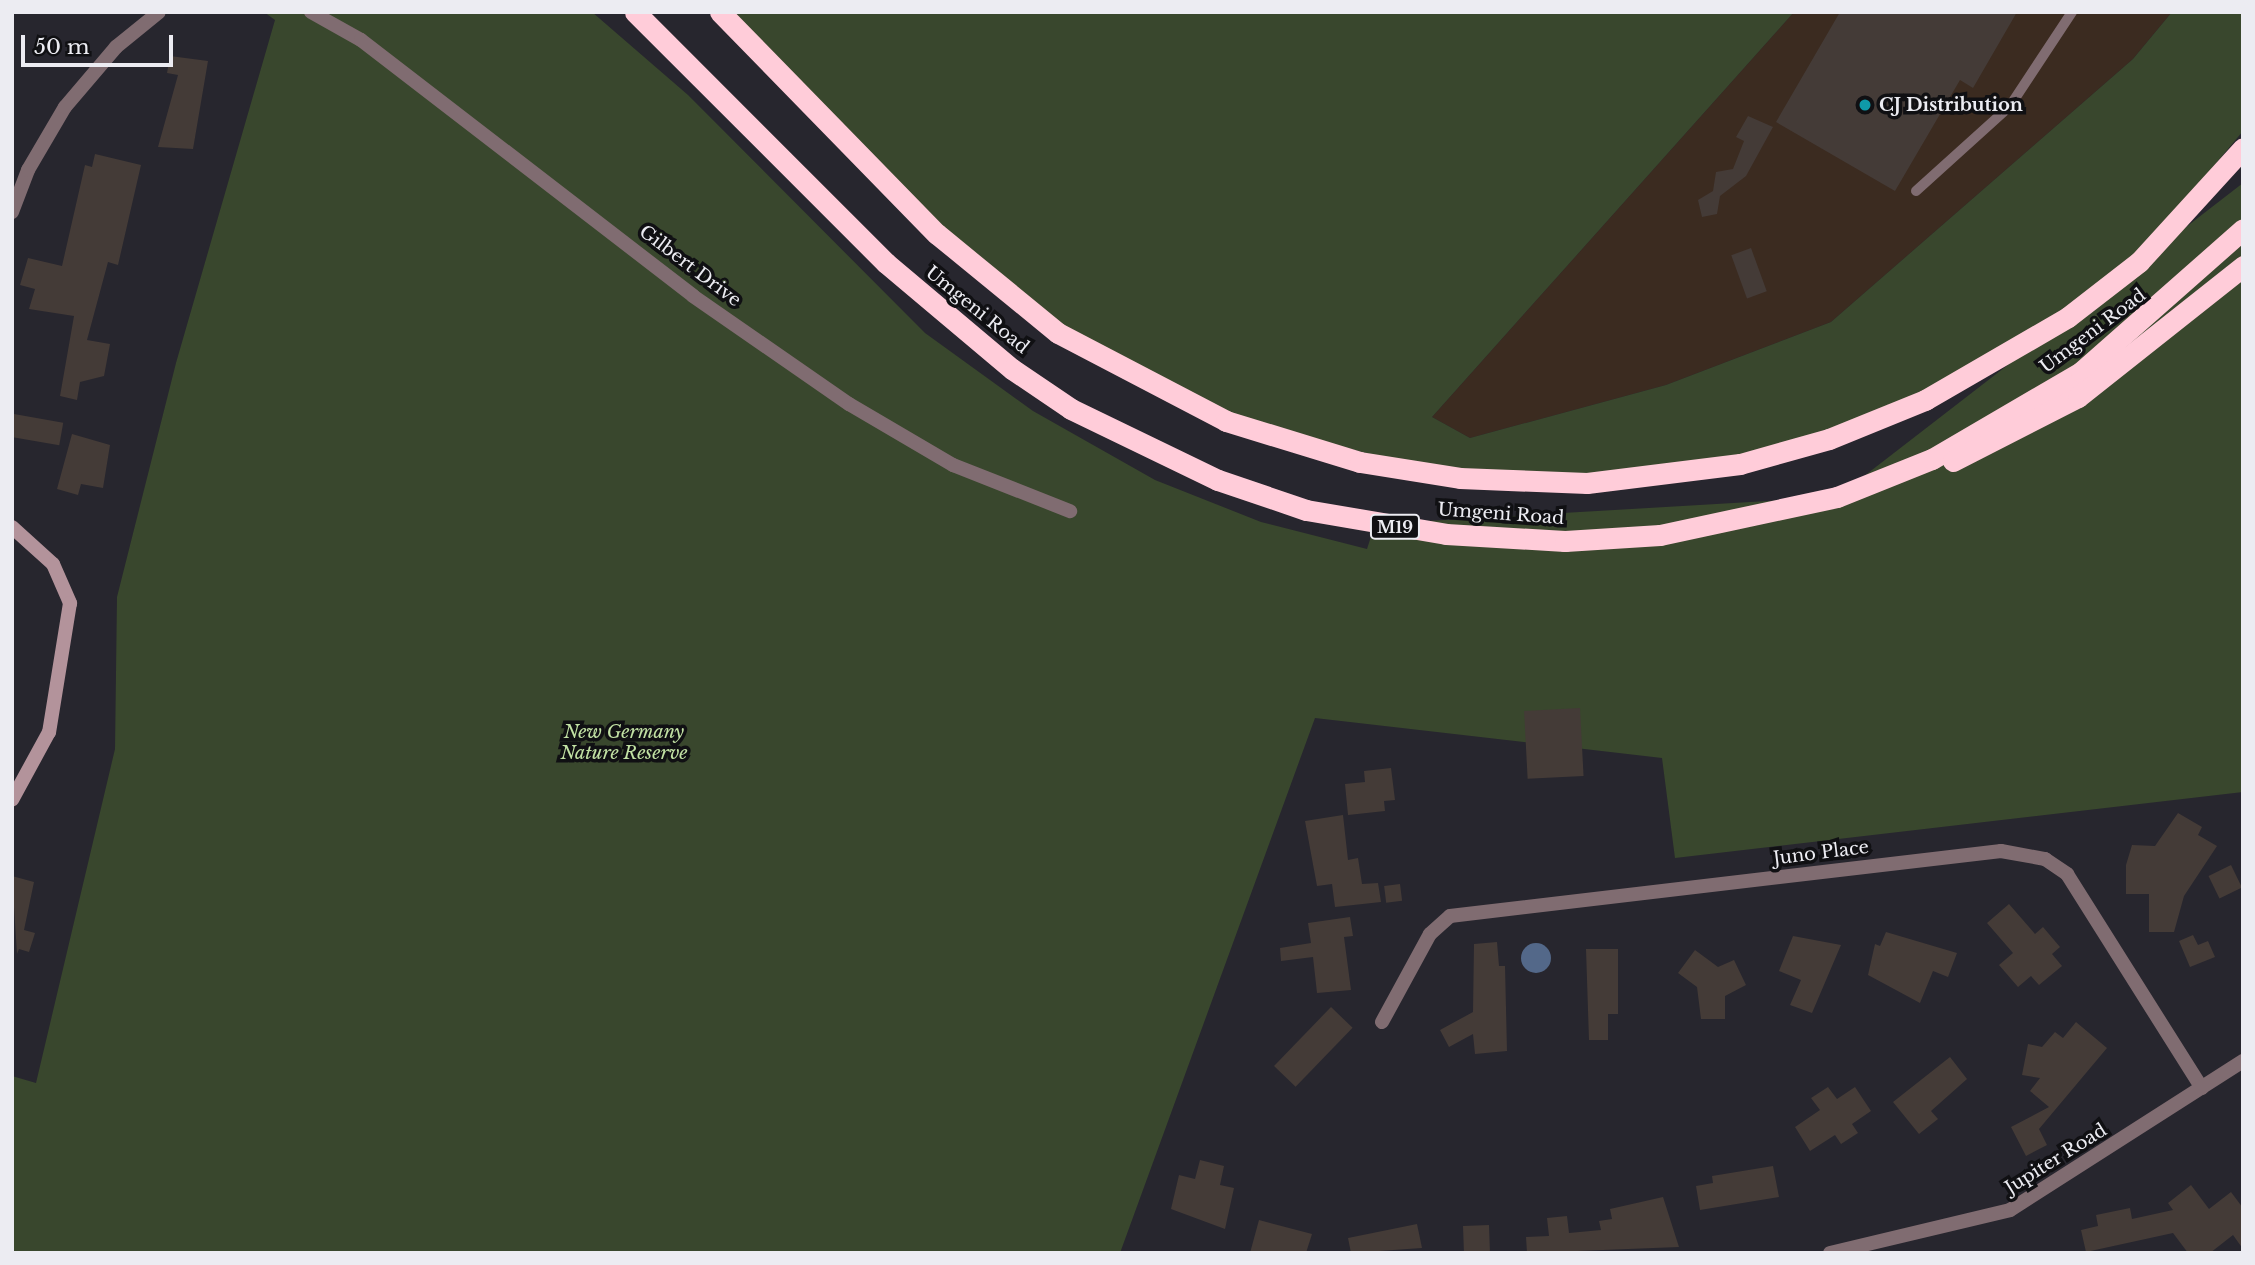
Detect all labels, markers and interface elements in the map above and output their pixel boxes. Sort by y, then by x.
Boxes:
scale bar [24,21,177,65]
text: 50 m [34,34,89,60]
place label: CJ Distribution [1879,94,2023,116]
marker: CJ Distribution [1857,97,1873,113]
street label: Gilbert Drive [635,221,745,311]
street label: Umgeni Road [921,262,1033,358]
street label: Umgeni Road [2036,284,2150,378]
street label: Umgeni Road [1437,499,1565,529]
road number: M19 [1369,514,1421,540]
park label: New Germany Nature Reserve [561,722,687,764]
street label: Juno Place [1772,836,1870,870]
street label: Jupiter Road [2001,1119,2111,1199]

